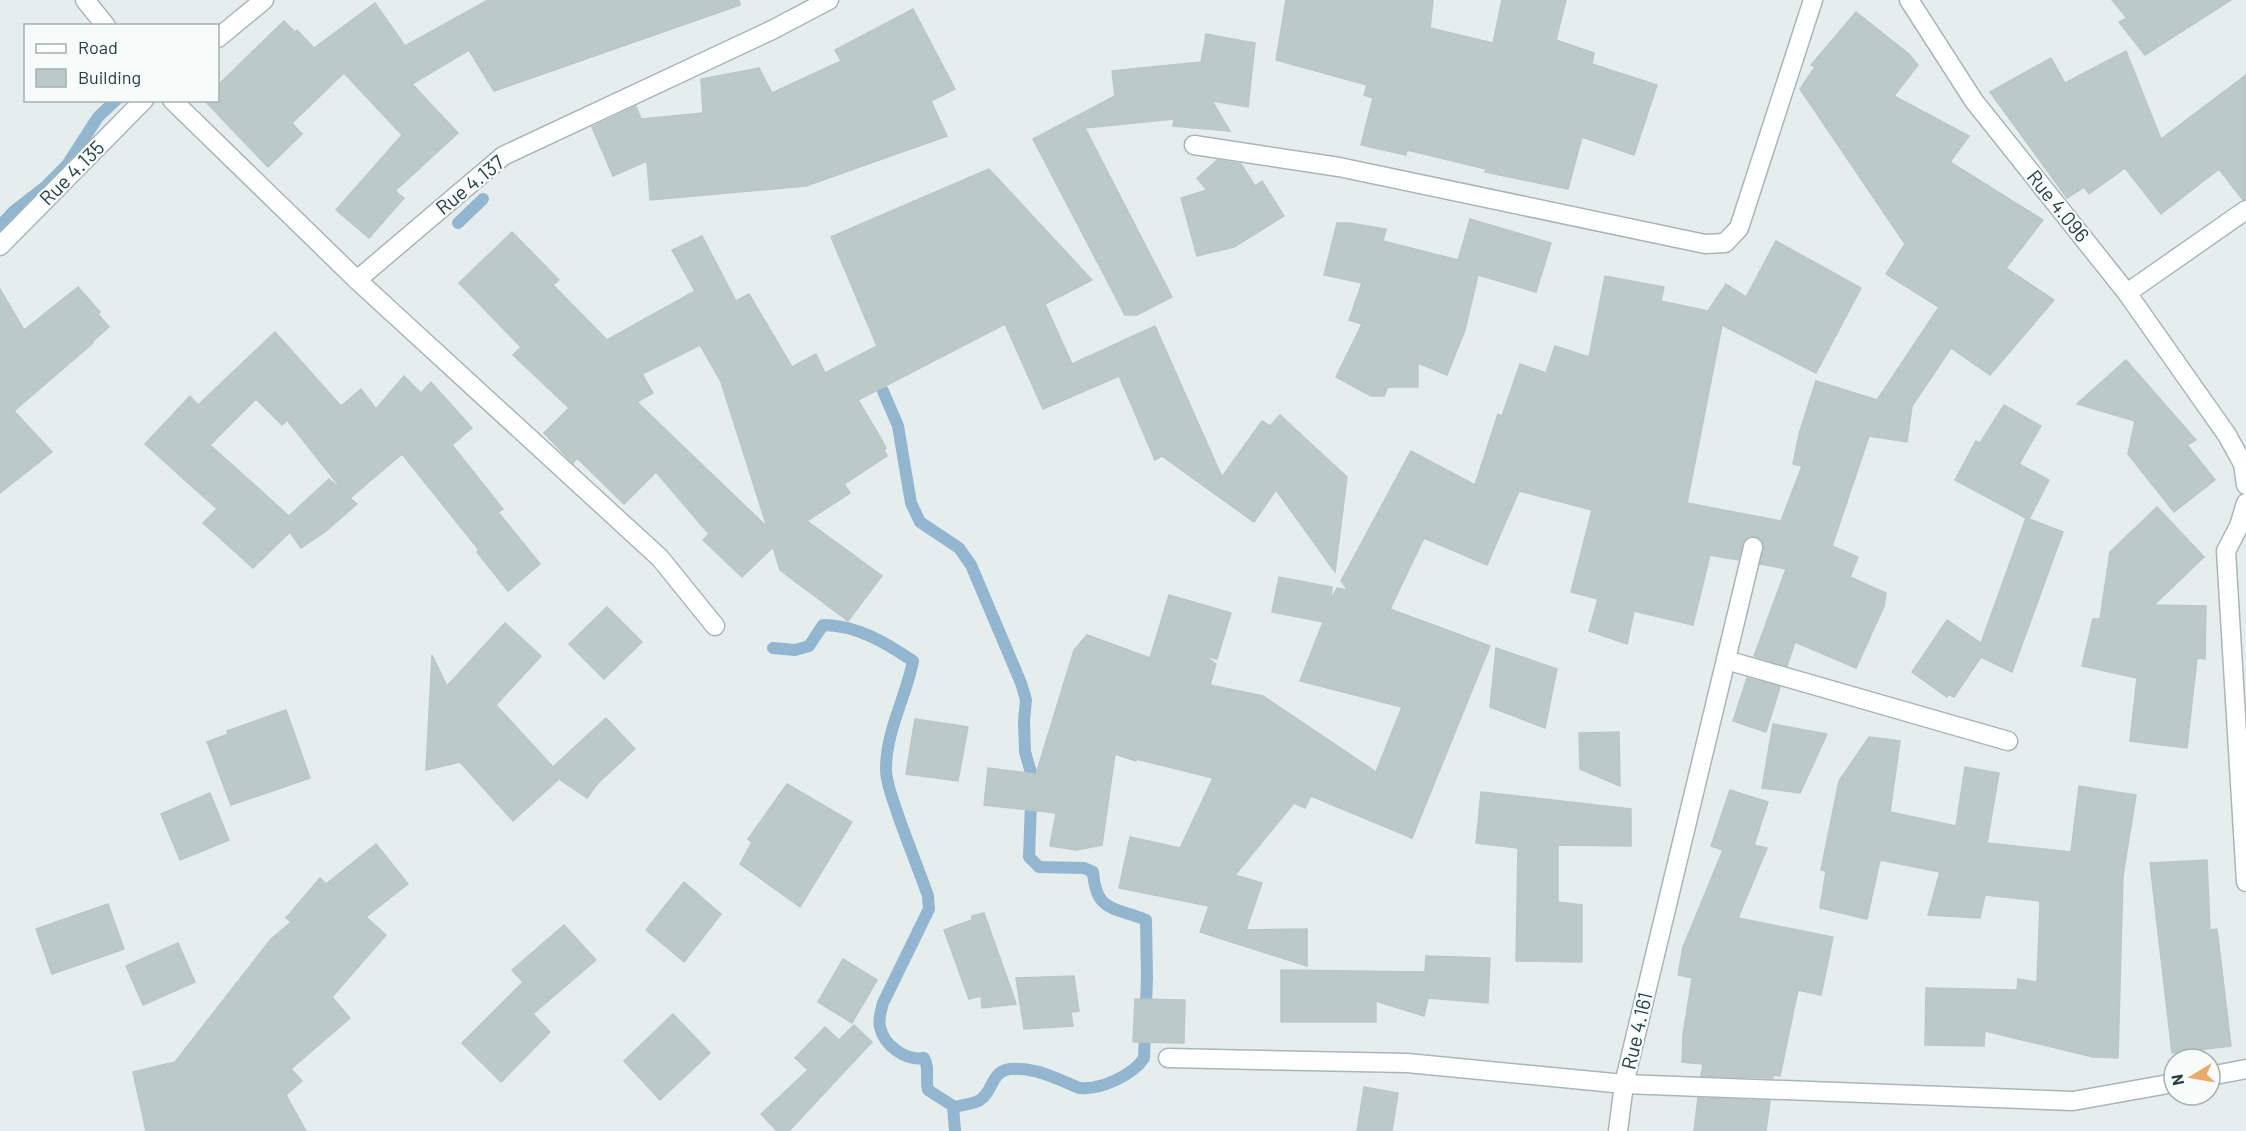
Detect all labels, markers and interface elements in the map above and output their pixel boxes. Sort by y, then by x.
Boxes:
legend [24,24,219,102]
text: Road [78,36,118,58]
text: Building [78,66,141,88]
street label: Rue 4.135 [34,135,109,210]
street label: Rue 4.137 [430,149,509,219]
street label: Rue 4.096 [2023,165,2095,246]
street label: Rue 4.161 [1616,990,1657,1072]
north arrow [2162,1047,2222,1107]
text: N [2166,1073,2187,1087]

